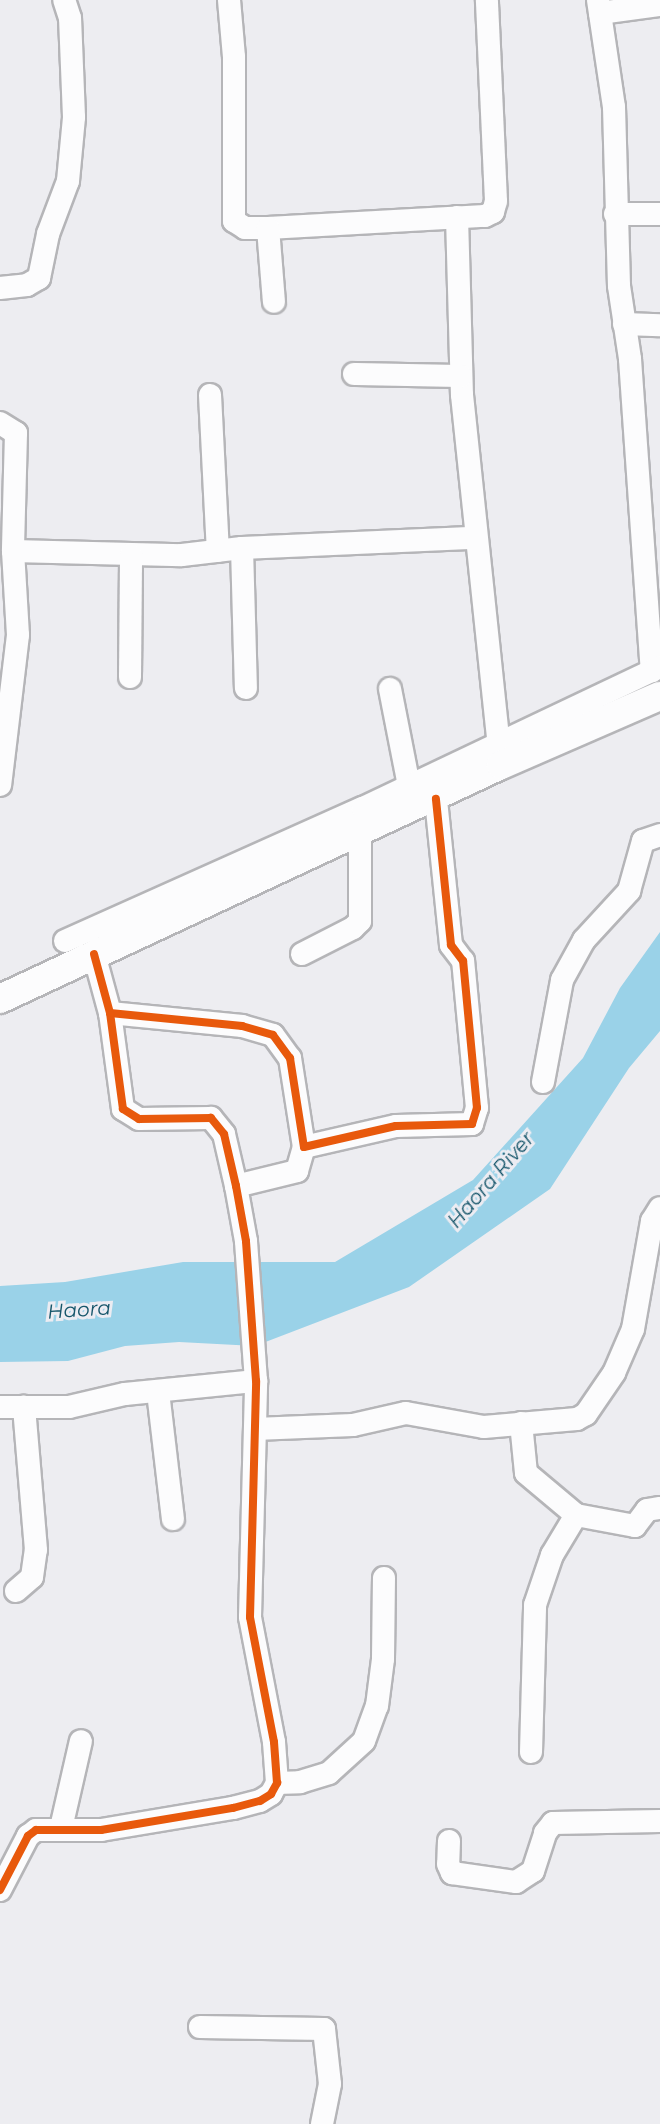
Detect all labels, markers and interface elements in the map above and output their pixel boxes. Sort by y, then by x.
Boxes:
water label: Haora River [443,1127,539,1233]
water label: Haora [46,1296,112,1324]

